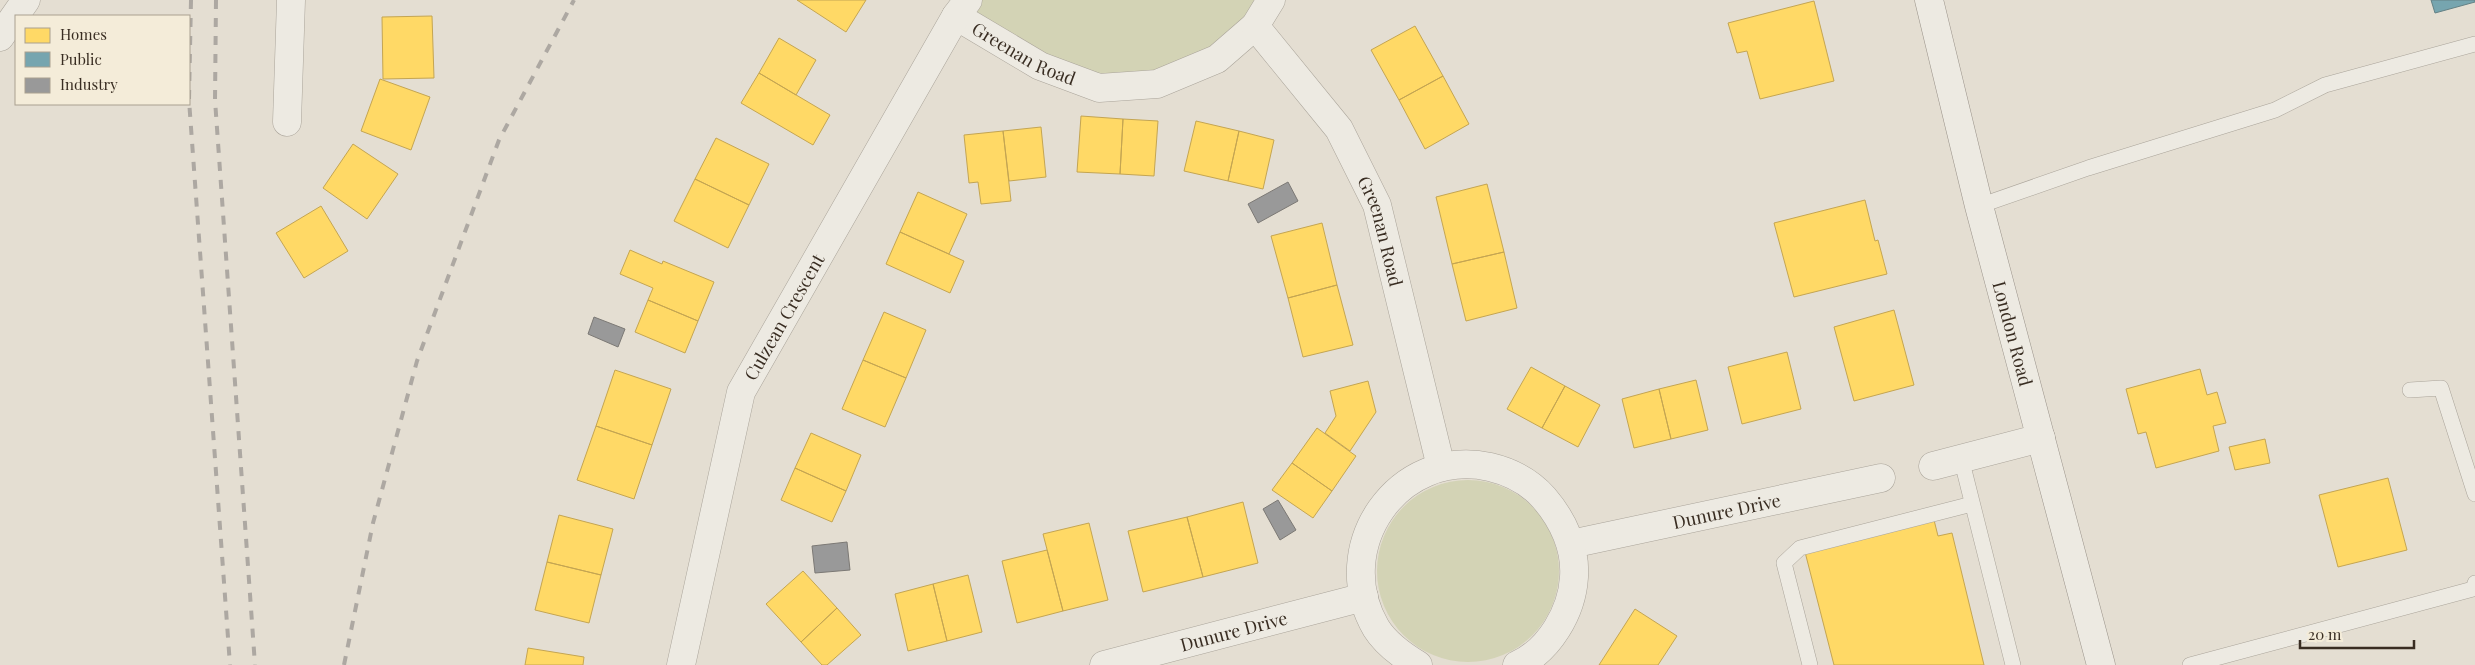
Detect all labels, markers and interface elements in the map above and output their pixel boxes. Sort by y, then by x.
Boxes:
legend [15,15,190,105]
street label: Greenan Road [968,16,1080,91]
text: Homes [60,24,107,44]
text: Public [60,49,102,69]
text: Industry [60,74,118,94]
street label: Greenan Road [1352,172,1409,289]
street label: Culzean Crescent [738,249,830,385]
street label: London Road [1987,278,2038,389]
street label: Dunure Drive [1670,488,1783,534]
street label: Dunure Drive [1177,606,1290,657]
scale bar [2300,618,2414,650]
text: 20 m [2308,624,2342,644]

